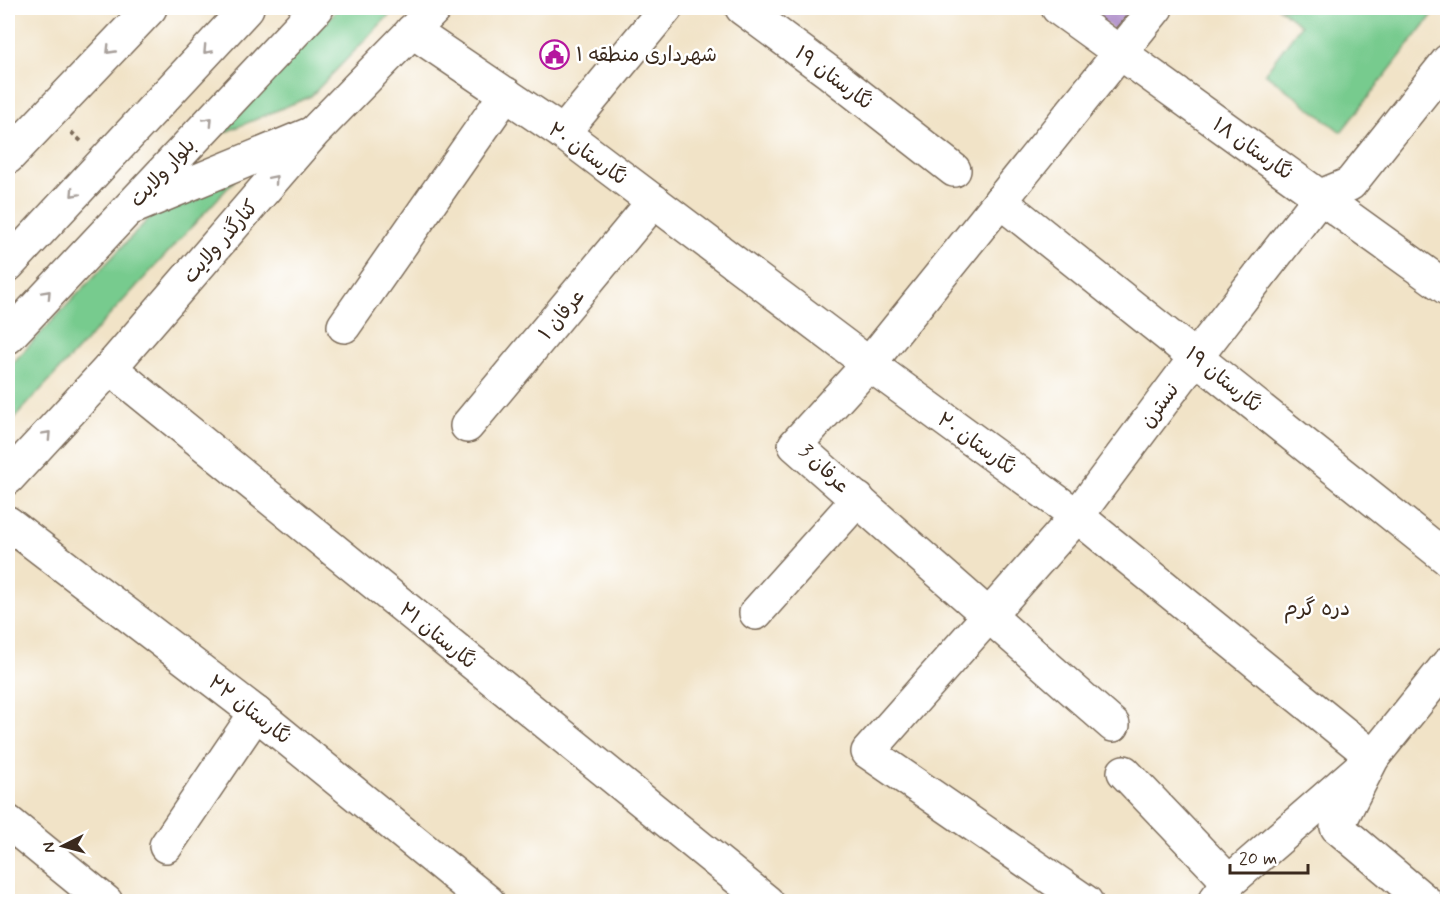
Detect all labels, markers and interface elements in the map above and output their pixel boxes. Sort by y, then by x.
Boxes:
public building icon: شهرداری منطقه ۱ [539,38,571,70]
street label: نگارستان ۱۹ [789,40,877,116]
place label: شهرداری منطقه ۱ [576,42,717,69]
one-way arrow [106,43,117,53]
one-way arrow [203,44,214,54]
street label: نگارستان ۱۸ [1207,112,1298,187]
one-way arrow [202,117,213,128]
street label: نگارستان ۲۰ [542,117,632,192]
street label: بلوار ولایت [124,133,202,213]
one-way arrow [266,175,277,186]
one-way arrow [70,187,81,197]
street label: کنارگذر ولایت [177,194,265,289]
street label: عرفان ۱ [533,284,591,346]
one-way arrow [40,290,51,300]
street label: نگارستان ۱۹ [1179,341,1267,419]
street label: نسترن [1134,378,1186,434]
street label: نگارستان ۲۰ [931,407,1021,482]
one-way arrow [40,431,51,442]
street label: عرفان 3 [793,438,855,500]
district label: دره گرم [1284,595,1350,624]
street label: نگارستان ۲۱ [393,597,481,676]
street label: نگارستان ۲۲ [202,669,296,751]
north arrow [33,816,93,876]
scale bar [1230,837,1308,875]
text: N [39,841,61,854]
text: 20 m [1239,847,1277,871]

